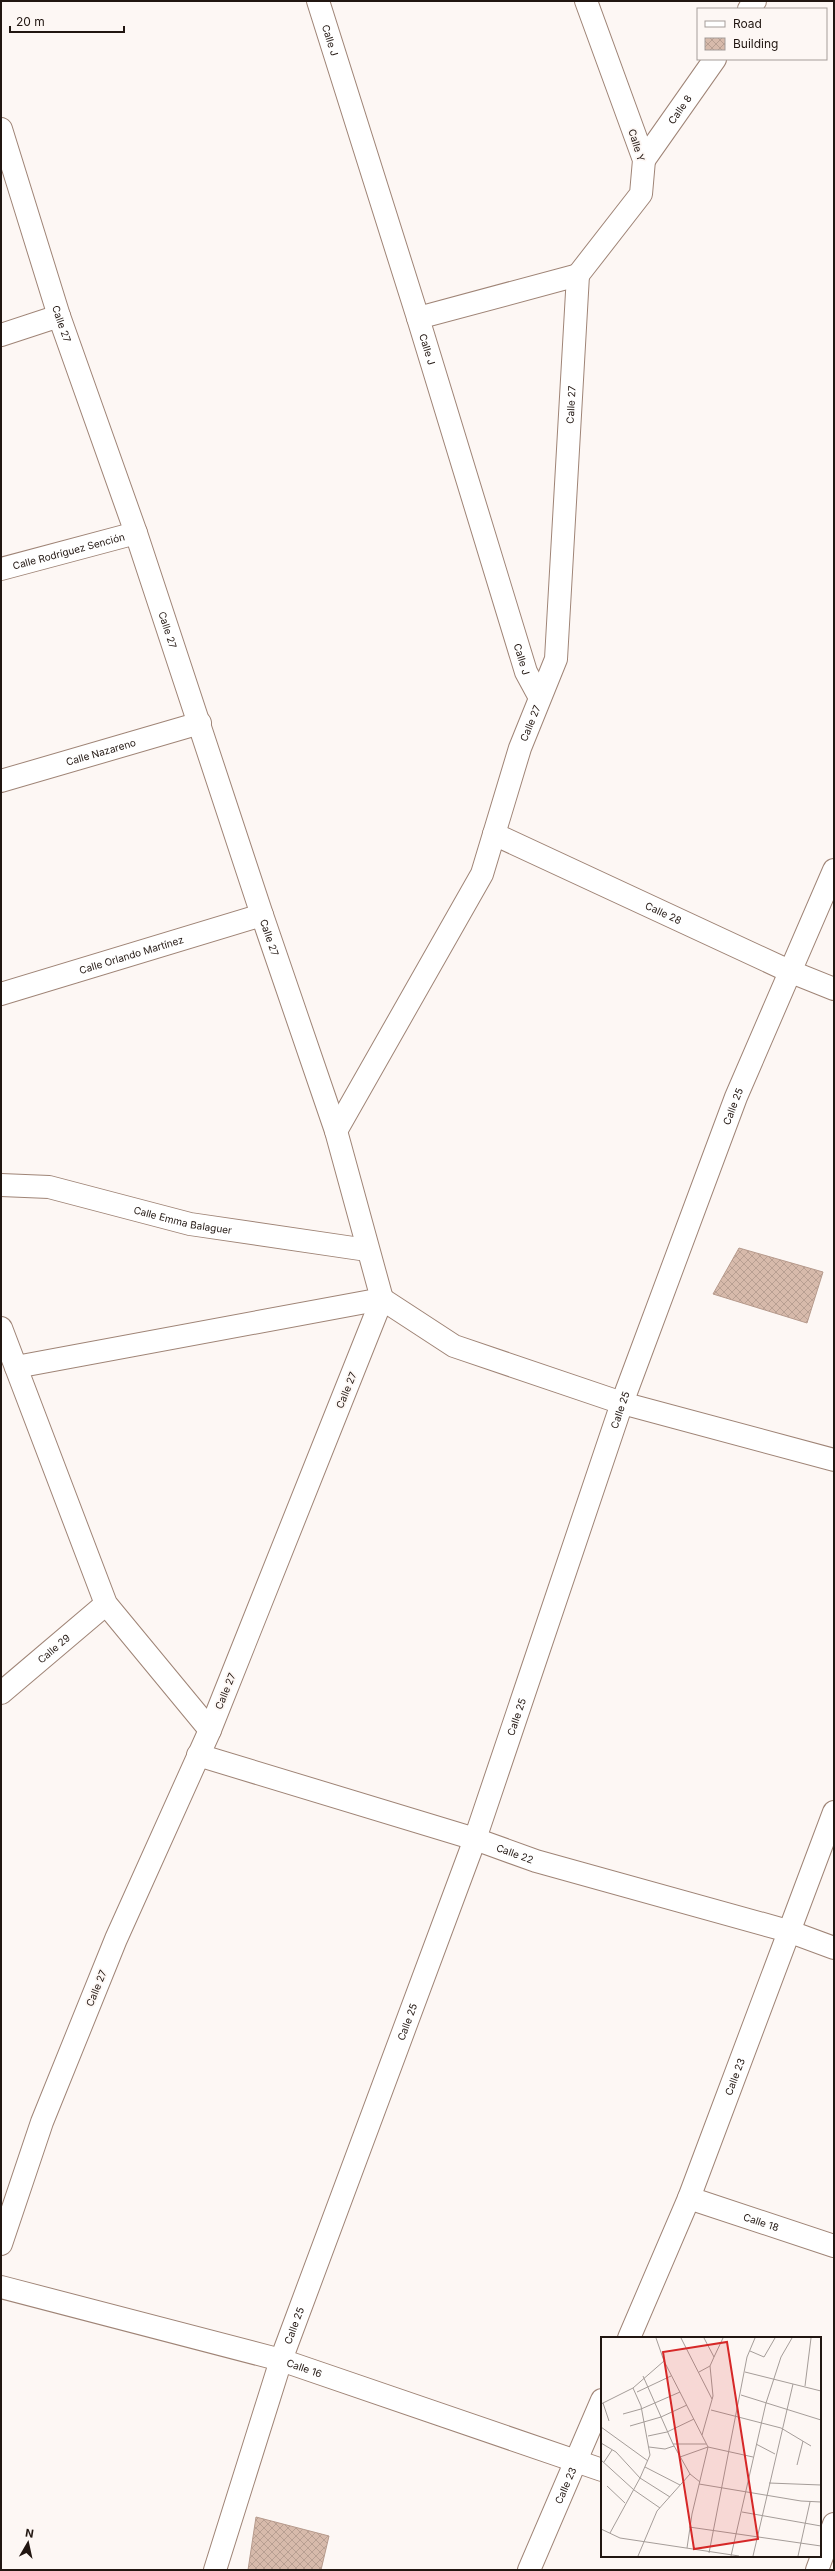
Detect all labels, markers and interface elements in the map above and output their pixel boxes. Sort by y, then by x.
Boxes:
scale bar [10,8,124,34]
legend [697,8,827,60]
text: 20 m [16,14,45,29]
text: Road [733,16,762,31]
street label: Calle J [320,23,341,57]
text: Building [733,36,778,51]
street label: Calle 8 [665,92,694,126]
street label: Calle Y [626,127,648,163]
street label: Calle 27 [50,304,74,344]
street label: Calle J [417,332,438,366]
street label: Calle 27 [563,385,578,424]
street label: Calle Rodríguez Sención [11,530,126,572]
street label: Calle 27 [156,610,180,650]
street label: Calle J [512,642,532,676]
street label: Calle 27 [517,703,543,743]
street label: Calle Nazareno [65,736,137,768]
street label: Calle 28 [644,899,684,926]
street label: Calle 27 [258,917,282,958]
street label: Calle Orlando Martínez [78,933,185,976]
street label: Calle 25 [720,1086,745,1126]
street label: Calle Emma Balaguer [132,1203,233,1236]
street label: Calle 27 [333,1370,359,1410]
street label: Calle 25 [608,1390,632,1430]
street label: Calle 29 [35,1631,72,1665]
street label: Calle 27 [212,1671,238,1711]
street label: Calle 25 [504,1697,528,1737]
street label: Calle 22 [495,1841,535,1866]
street label: Calle 27 [83,1968,109,2008]
street label: Calle 25 [395,2002,419,2042]
street label: Calle 23 [722,2056,747,2097]
street label: Calle 18 [742,2210,780,2233]
street label: Calle 25 [282,2305,306,2346]
inset map [601,2337,821,2557]
street label: Calle 16 [285,2356,324,2380]
street label: Calle 23 [552,2465,578,2506]
north arrow [8,2523,48,2563]
text: N [24,2526,35,2541]

